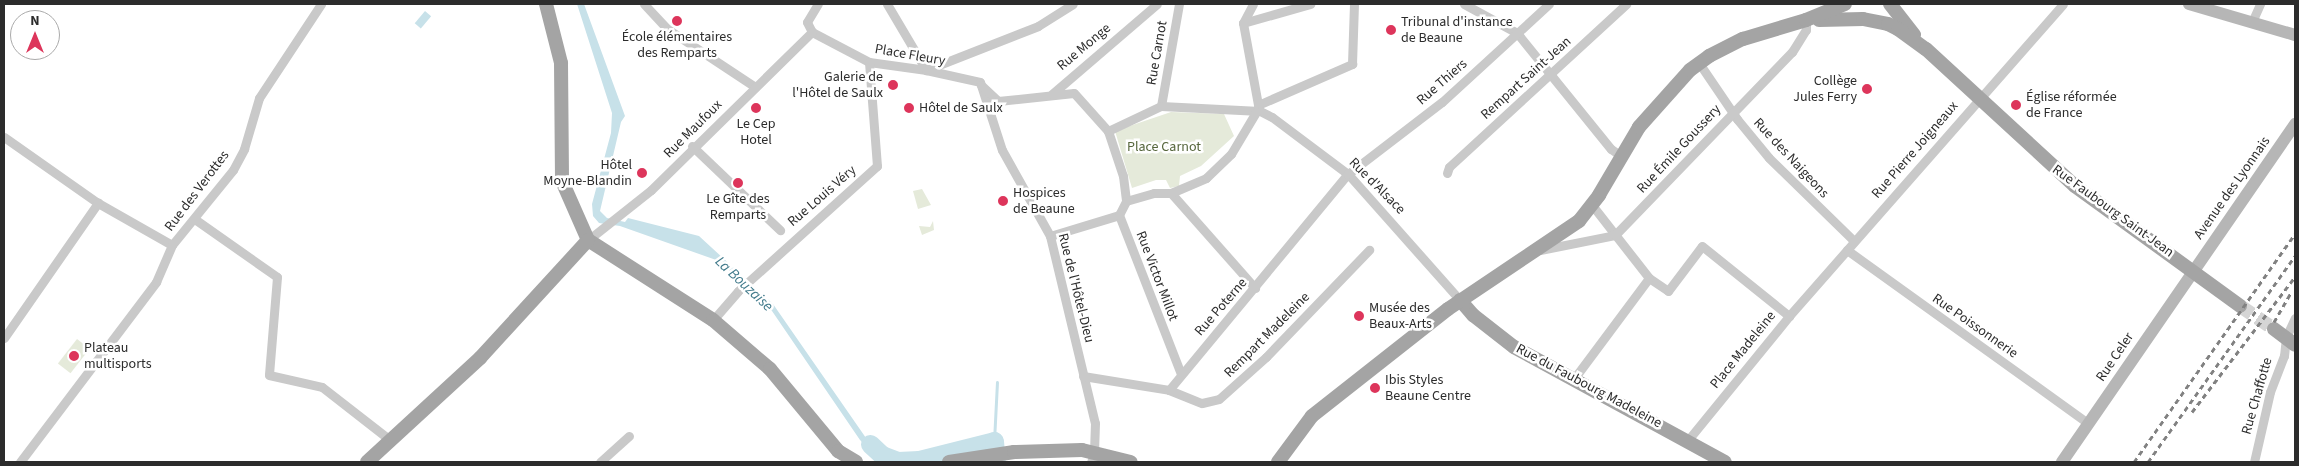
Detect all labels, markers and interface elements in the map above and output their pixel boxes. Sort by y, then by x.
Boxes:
north arrow [10,10,60,60]
text: N [30,11,40,31]
place label: Tribunal d'instance de Beaune [1401,14,1513,46]
marker: École élémentaires des Remparts [671,15,683,27]
street label: Rue Monge [1054,20,1114,74]
street label: Rue Carnot [1143,20,1171,86]
marker: Tribunal d'instance de Beaune [1385,24,1397,36]
place label: École élémentaires des Remparts [622,29,732,62]
street label: Rempart Saint-Jean [1477,33,1575,123]
street label: Place Fleury [873,41,947,69]
street label: Rue Thiers [1413,55,1471,109]
place label: Galerie de l'Hôtel de Saulx [792,69,883,102]
place label: Collège Jules Ferry [1793,73,1857,105]
marker: Galerie de l'Hôtel de Saulx [887,79,899,91]
marker: Collège Jules Ferry [1861,83,1873,95]
place label: Église réformée de France [2026,89,2117,121]
street label: Rue Maufoux [660,96,726,162]
street label: Rue Pierre Joigneaux [1868,98,1962,202]
marker: Église réformée de France [2010,99,2022,111]
place label: Hôtel de Saulx [919,100,1003,116]
street label: Rue Émile Goussery [1634,101,1724,197]
marker: Le Cep Hotel [750,102,762,114]
marker: Hôtel de Saulx [903,102,915,114]
street label: Rue des Naigeons [1750,115,1832,201]
place label: Le Cep Hotel [736,116,776,148]
street label: Avenue des Lyonnais [2190,133,2274,243]
park label: Place Carnot [1127,139,1201,155]
street label: Rue des Verottes [161,147,233,235]
street label: Rue d'Alsace [1345,154,1409,218]
place label: Hôtel Moyne-Blandin [543,157,632,190]
street label: Rue Faubourg Saint-Jean [2049,161,2177,261]
street label: Rue Louis Véry [784,162,860,230]
marker: Hôtel Moyne-Blandin [636,167,648,179]
marker: Le Gîte des Remparts [732,177,744,189]
place label: Hospices de Beaune [1013,185,1075,218]
place label: Le Gîte des Remparts [706,191,770,223]
marker: Hospices de Beaune [997,195,1009,207]
street label: Rue Victor Millot [1132,229,1182,323]
street label: Rue de l'Hôtel-Dieu [1054,231,1098,345]
water label: La Bouzaise [711,253,777,315]
street label: Rue Poterne [1191,275,1251,339]
street label: Rempart Madeleine [1221,289,1313,381]
street label: Rue Poissonnerie [1929,290,2021,362]
place label: Musée des Beaux-Arts [1369,300,1432,332]
street label: Place Madeleine [1707,308,1779,392]
marker: Musée des Beaux-Arts [1353,310,1365,322]
street label: Rue Celer [2092,329,2138,385]
place label: Plateau multisports [84,340,152,372]
street label: Rue du Faubourg Madeleine [1513,340,1665,432]
marker: Plateau multisports [68,350,80,362]
street label: Rue Chaffotte [2238,356,2276,436]
place label: Ibis Styles Beaune Centre [1385,372,1471,404]
marker: Ibis Styles Beaune Centre [1369,382,1381,394]

